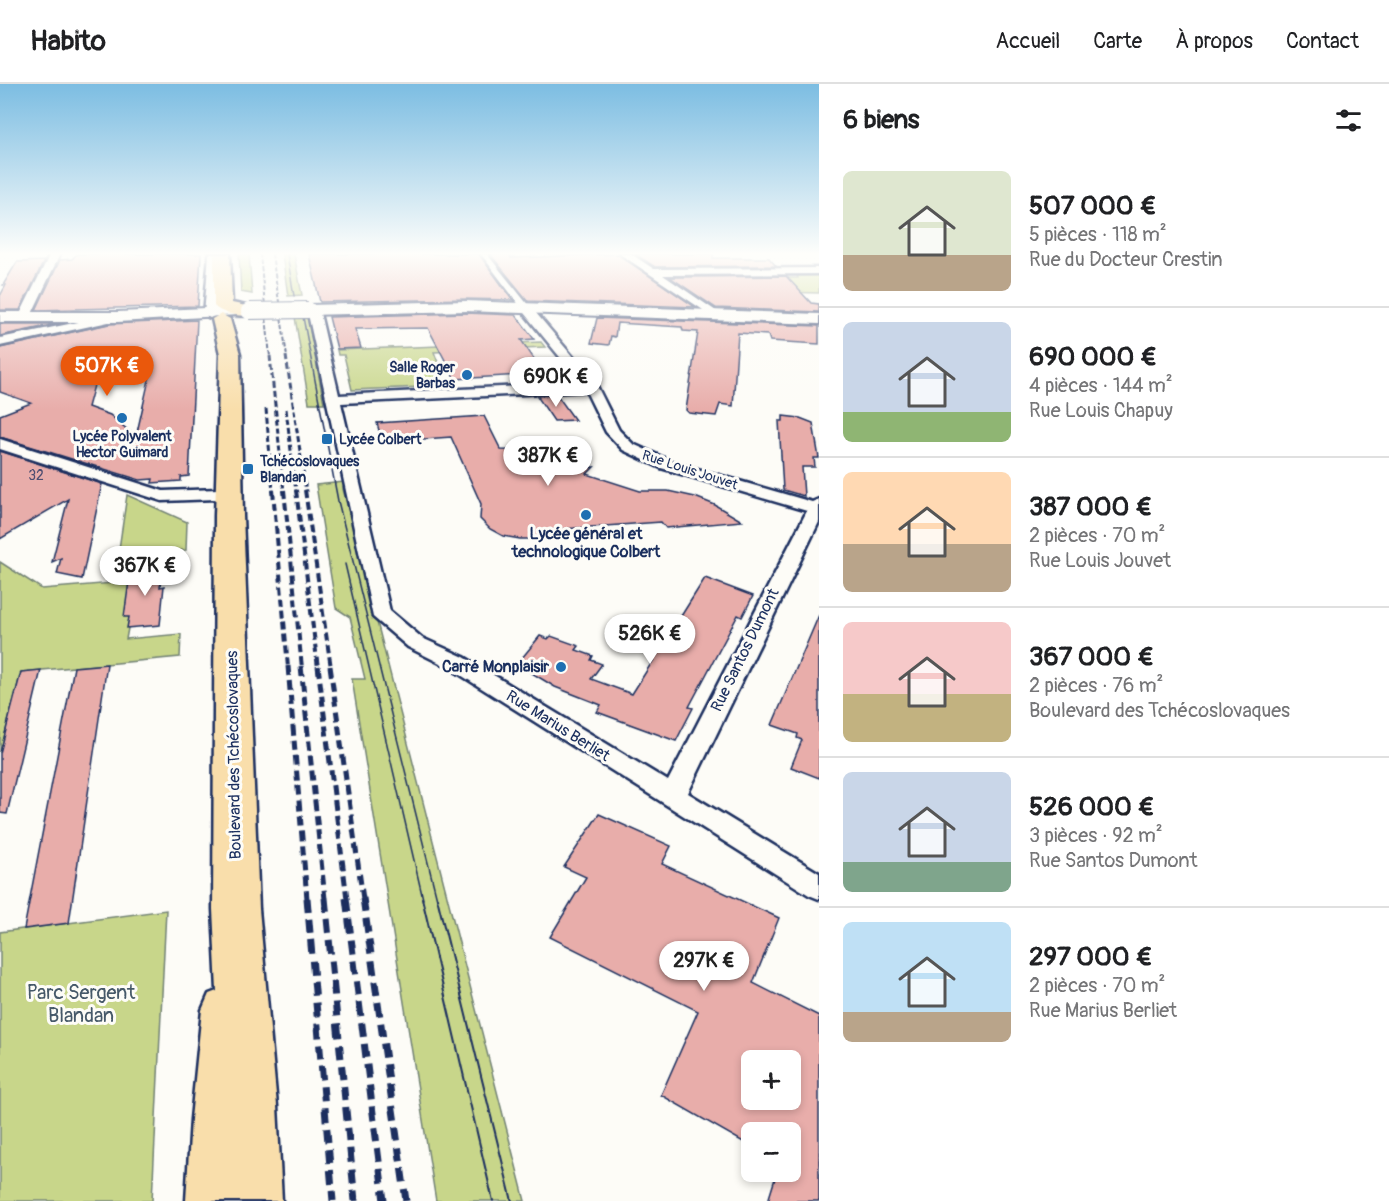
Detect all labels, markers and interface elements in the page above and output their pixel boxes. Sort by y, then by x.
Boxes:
text: Habito [30,24,106,59]
text: Accueil [996,28,1060,55]
text: Carte [1093,28,1142,55]
text: À propos [1175,28,1253,55]
text: Contact [1286,28,1359,55]
text: 6 biens [843,104,919,136]
icon: filters [1332,104,1365,137]
text: 507 000 € [1029,190,1156,222]
icon: home [891,195,963,267]
text: 5 pièces · 118 m² [1029,222,1167,247]
text: Rue du Docteur Crestin [1029,247,1223,272]
text: 690 000 € [1029,341,1157,373]
pin: 507K € [58,346,156,397]
icon: home [891,346,963,418]
text: 507K € [75,353,139,378]
pin: 690K € [507,357,605,408]
place label: Salle Roger Barbas [389,359,456,392]
text: 690K € [523,364,589,389]
marker: Salle Roger Barbas [460,368,474,382]
text: 4 pièces · 144 m² [1029,373,1173,398]
text: Rue Louis Chapuy [1029,398,1173,423]
marker: Lycée Polyvalent Hector Guimard [115,411,129,425]
place label: Lycée Polyvalent Hector Guimard [72,428,172,461]
place label: Lycée Colbert [339,431,422,448]
marker: Lycée Colbert [320,432,334,446]
pin: 387K € [499,436,597,487]
text: 387K € [517,443,579,468]
street label: Rue Louis Jouvet [640,447,740,494]
place label: Tchécoslovaques Blandan [259,453,360,486]
marker: Tchécoslovaques Blandan [241,462,255,476]
house number: 32 [28,467,44,484]
text: 387 000 € [1029,491,1152,523]
icon: home [891,496,963,568]
marker: Lycée général et technologique Colbert [579,508,593,522]
text: 2 pièces · 70 m² [1029,523,1165,548]
place label: Lycée général et technologique Colbert [511,524,661,562]
pin: 367K € [96,546,194,597]
text: Rue Louis Jouvet [1029,548,1171,573]
text: 367K € [114,553,176,578]
street label: Rue Santos Dumont [706,585,784,715]
pin: 526K € [601,614,699,665]
text: 526K € [618,621,682,646]
text: 367 000 € [1029,641,1154,673]
icon: home [891,646,963,718]
street label: Boulevard des Tchécoslovaques [222,650,246,860]
place label: Carré Monplaisir [442,657,549,677]
marker: Carré Monplaisir [554,660,568,674]
text: 2 pièces · 76 m² [1029,673,1163,698]
street label: Rue Marius Berliet [502,686,614,766]
text: Boulevard des Tchécoslovaques [1029,698,1290,723]
text: 526 000 € [1029,791,1154,823]
icon: home [891,796,963,868]
text: 3 pièces · 92 m² [1029,823,1163,848]
text: Rue Santos Dumont [1029,848,1198,873]
pin: 297K € [655,941,753,992]
text: 297 000 € [1029,941,1152,973]
icon: home [891,946,963,1018]
text: 297K € [673,948,735,973]
text: 2 pièces · 70 m² [1029,973,1165,998]
park label: Parc Sergent Blandan [27,980,136,1028]
text: Rue Marius Berliet [1029,998,1177,1023]
map controls [741,1050,801,1182]
button: + [741,1050,801,1110]
button: − [741,1122,801,1182]

